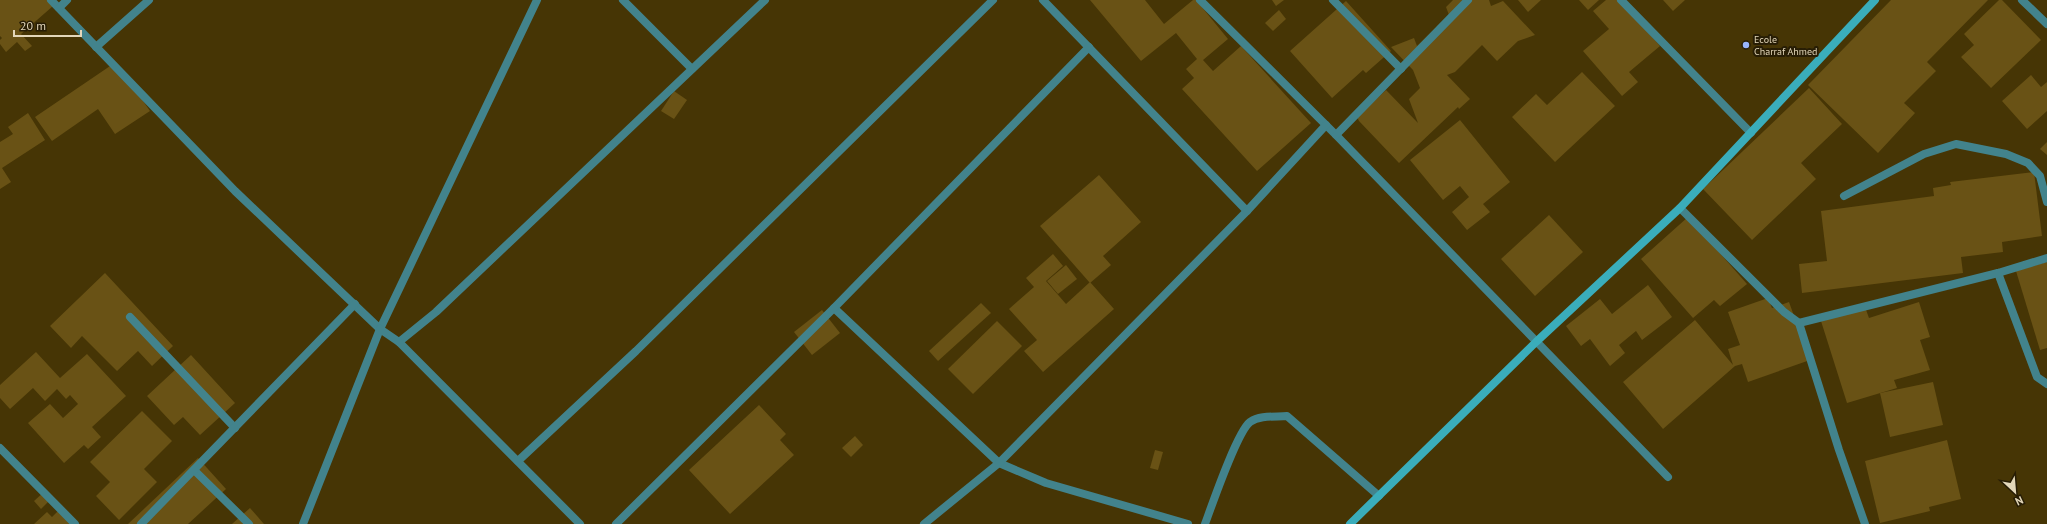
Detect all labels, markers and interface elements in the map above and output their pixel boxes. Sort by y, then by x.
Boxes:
scale bar [14,12,81,38]
text: 20 m [20,18,46,33]
place label: Ecole Charraf Ahmed [1754,33,1817,58]
marker: Ecole Charraf Ahmed [1741,40,1751,50]
north arrow [1995,472,2035,512]
text: N [2013,493,2026,509]

